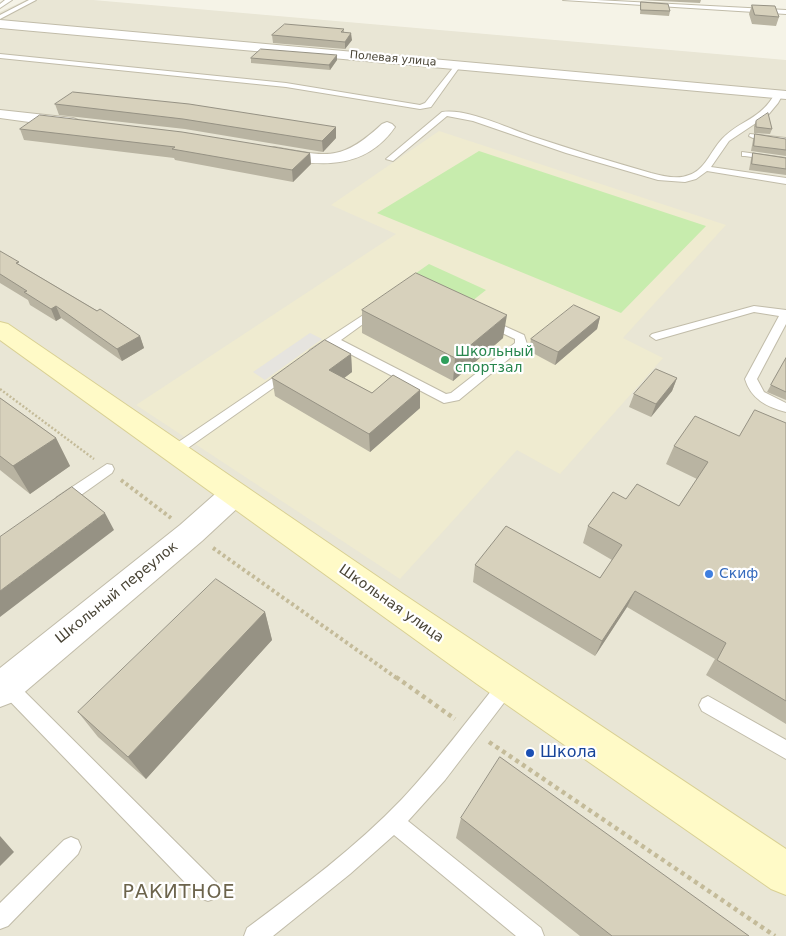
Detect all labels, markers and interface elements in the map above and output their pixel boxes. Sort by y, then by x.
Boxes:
street label: Полевая улица [349,49,437,69]
place label: Школьный спортзал [455,344,533,377]
marker: Школьный спортзал [439,354,451,366]
street label: Школьный переулок [52,538,182,648]
street label: Школьная улица [335,561,447,647]
place label: Скиф [719,566,758,582]
marker: Скиф [703,568,715,580]
place label: Школа [540,743,597,763]
marker: Школа [524,747,536,759]
district label: РАКИТНОЕ [121,882,237,904]

